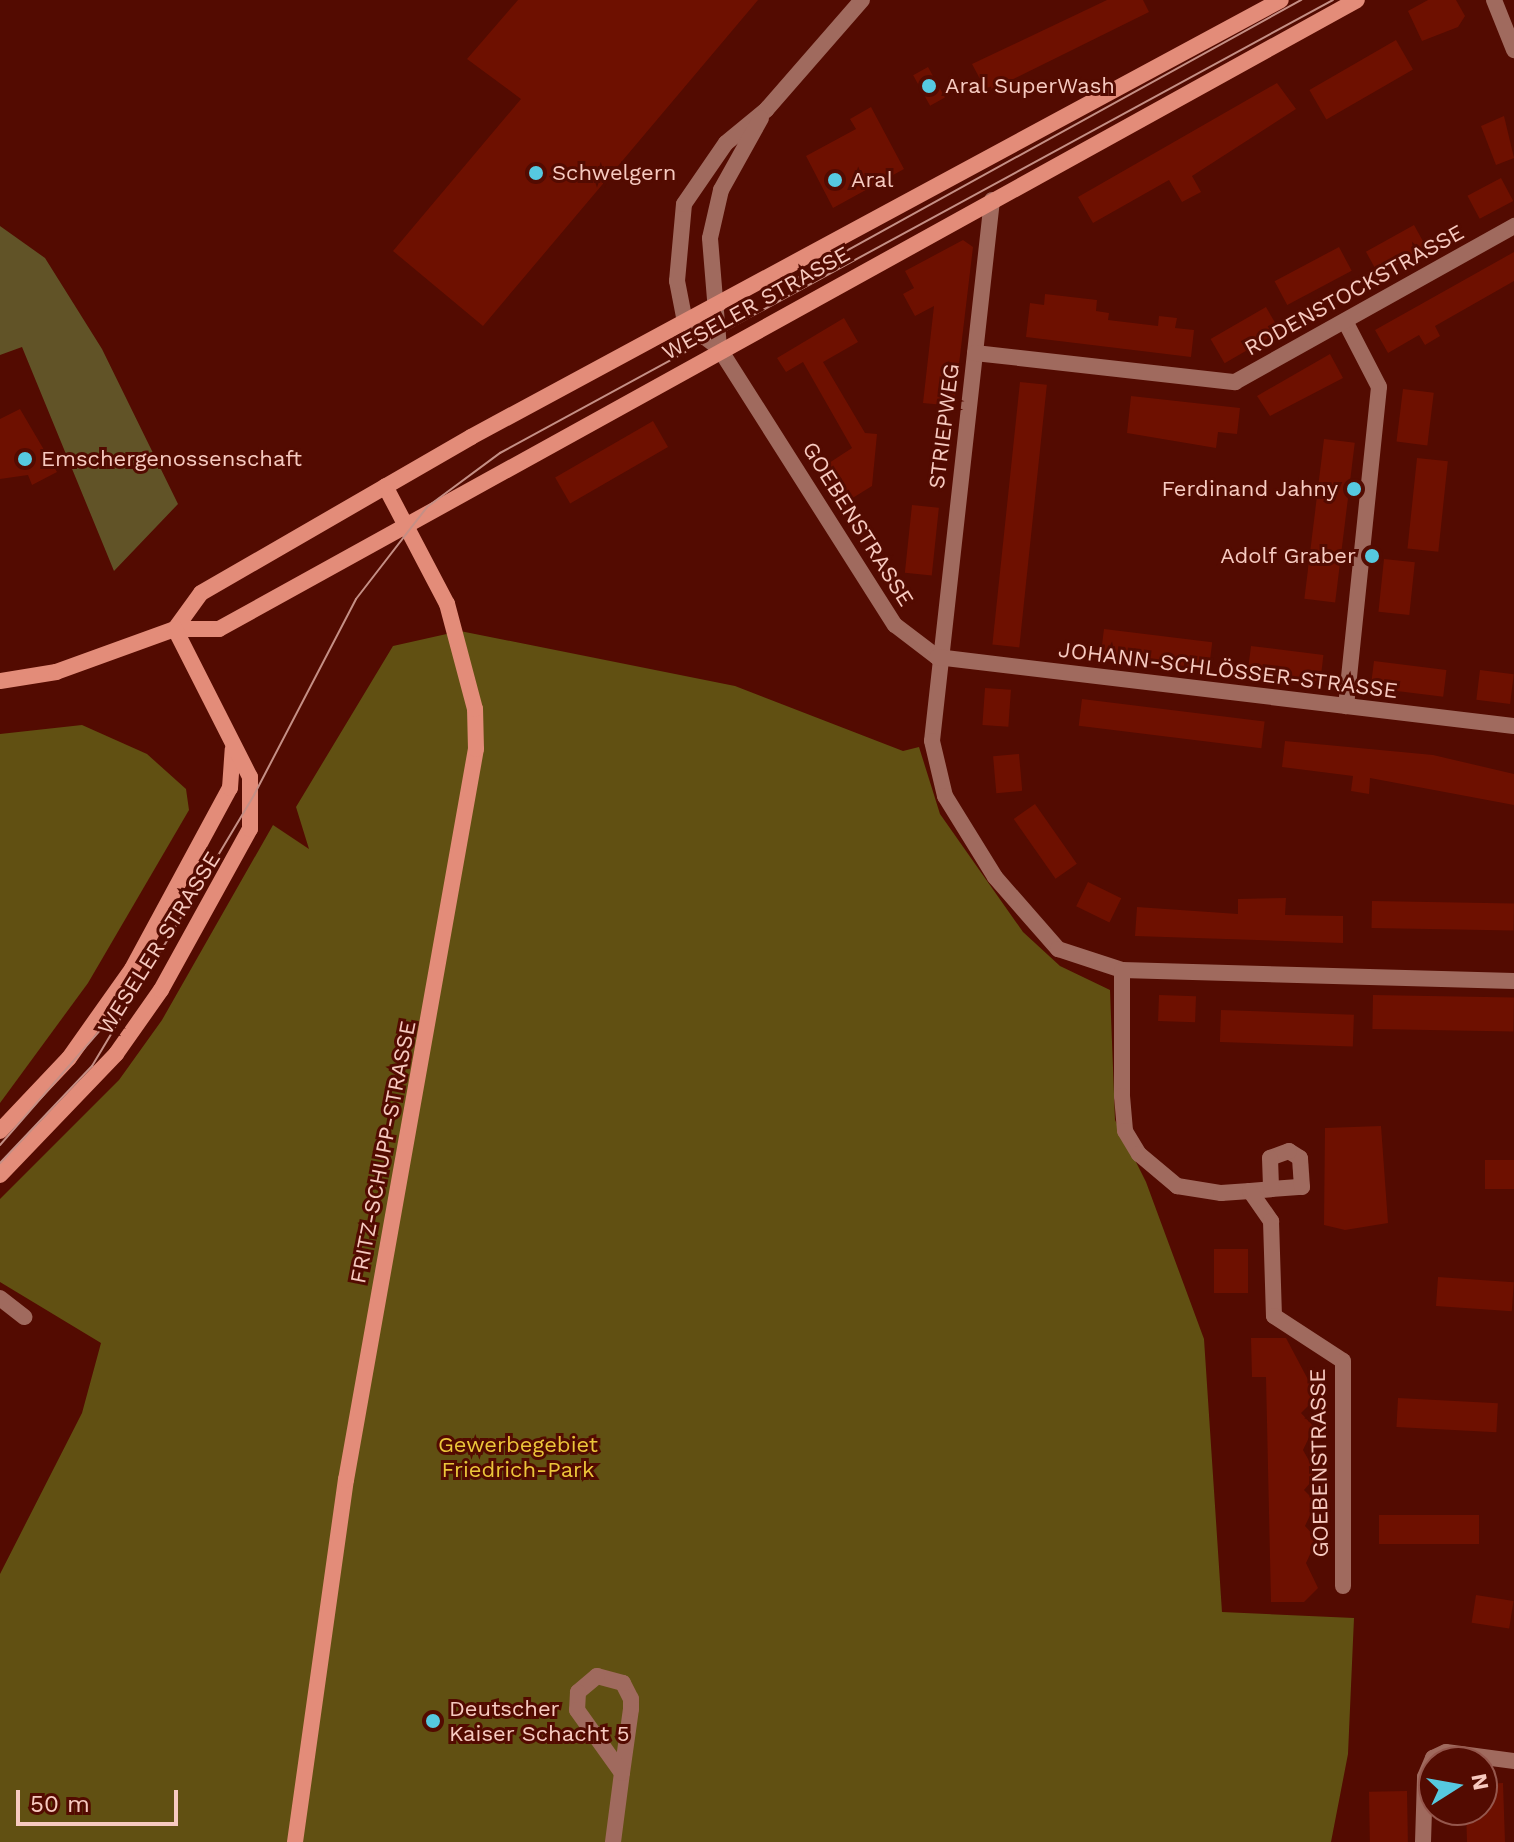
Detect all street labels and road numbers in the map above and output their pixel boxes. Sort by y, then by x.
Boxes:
street label: RODENSTOCKSTRASSE [1240,219,1468,361]
street label: WESELER STRASSE [658,240,854,366]
street label: STRIEPWEG [923,362,965,490]
street label: GOEBENSTRASSE [797,437,919,611]
street label: JOHANN-SCHLÖSSER-STRASSE [1057,636,1399,704]
street label: WESELER STRASSE [92,847,226,1039]
street label: FRITZ-SCHUPP-STRASSE [345,1018,421,1286]
street label: GOEBENSTRASSE [1304,1368,1334,1558]

